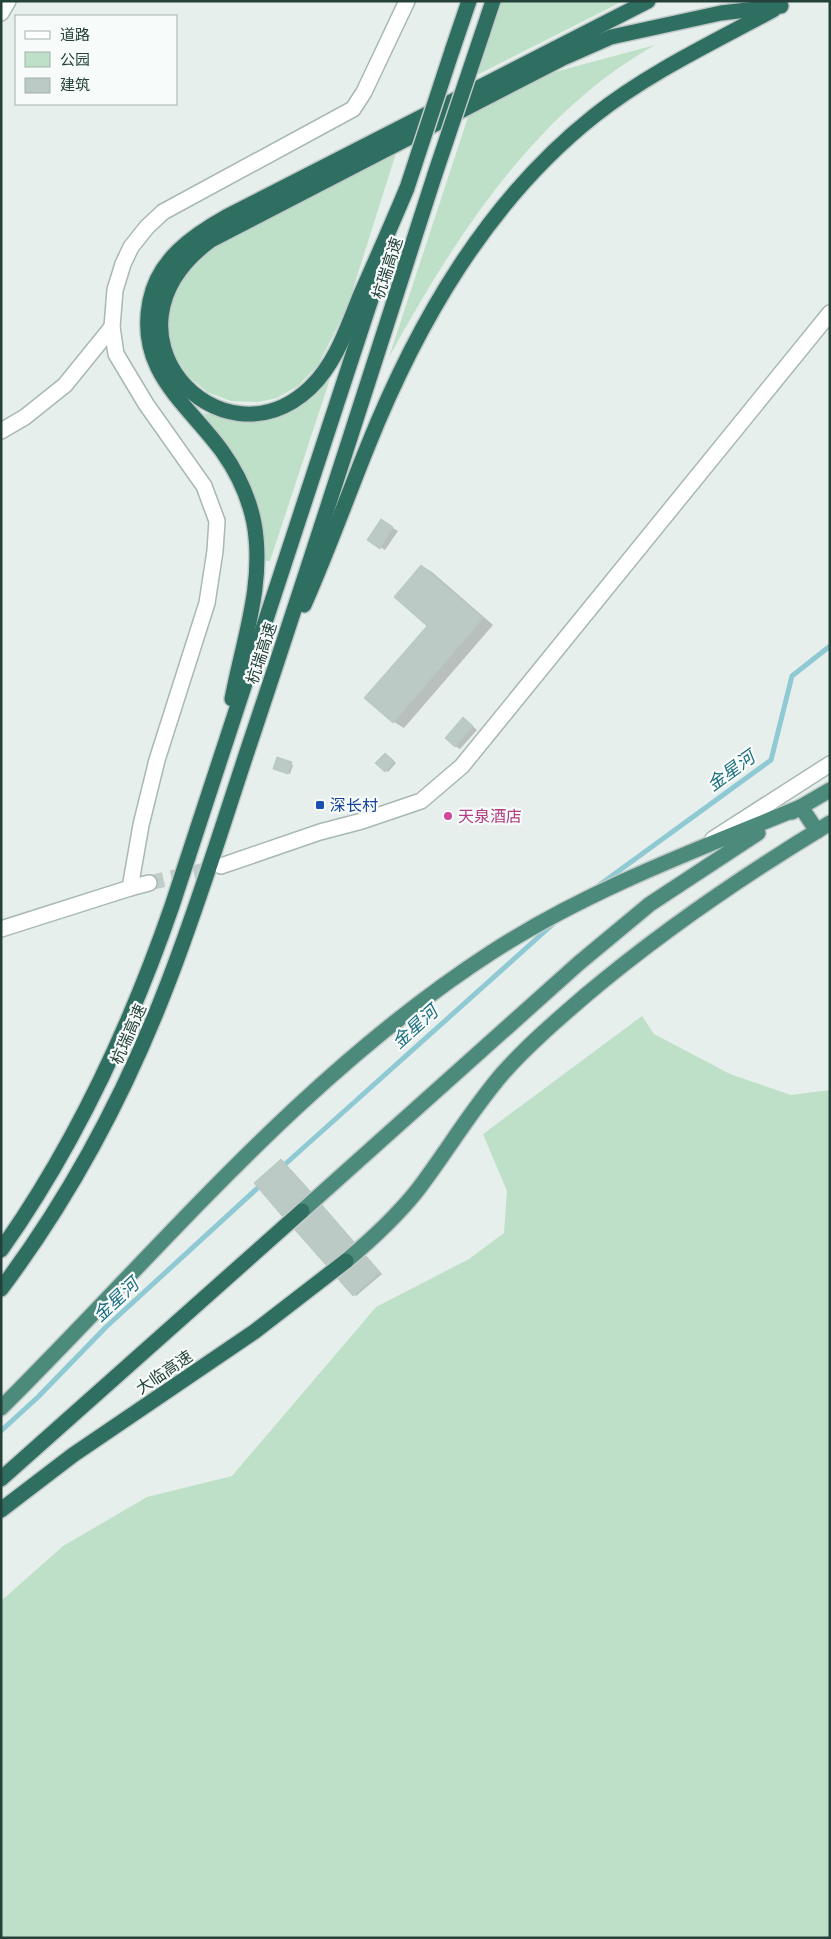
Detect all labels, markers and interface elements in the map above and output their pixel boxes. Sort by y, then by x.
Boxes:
legend [15,15,178,105]
text: 道路 [60,24,90,44]
text: 公园 [60,49,90,69]
text: 建筑 [60,74,90,94]
street label: 杭瑞高速 [367,234,407,302]
street label: 杭瑞高速 [241,619,281,687]
water label: 金星河 [702,743,762,796]
place label: 深长村 [330,794,378,816]
marker: 深长村 [314,799,326,811]
place label: 天泉酒店 [458,805,522,827]
marker: 天泉酒店 [442,810,454,822]
water label: 金星河 [386,997,445,1053]
street label: 杭瑞高速 [105,1000,151,1068]
water label: 金星河 [87,1270,145,1326]
street label: 大临高速 [131,1345,197,1399]

